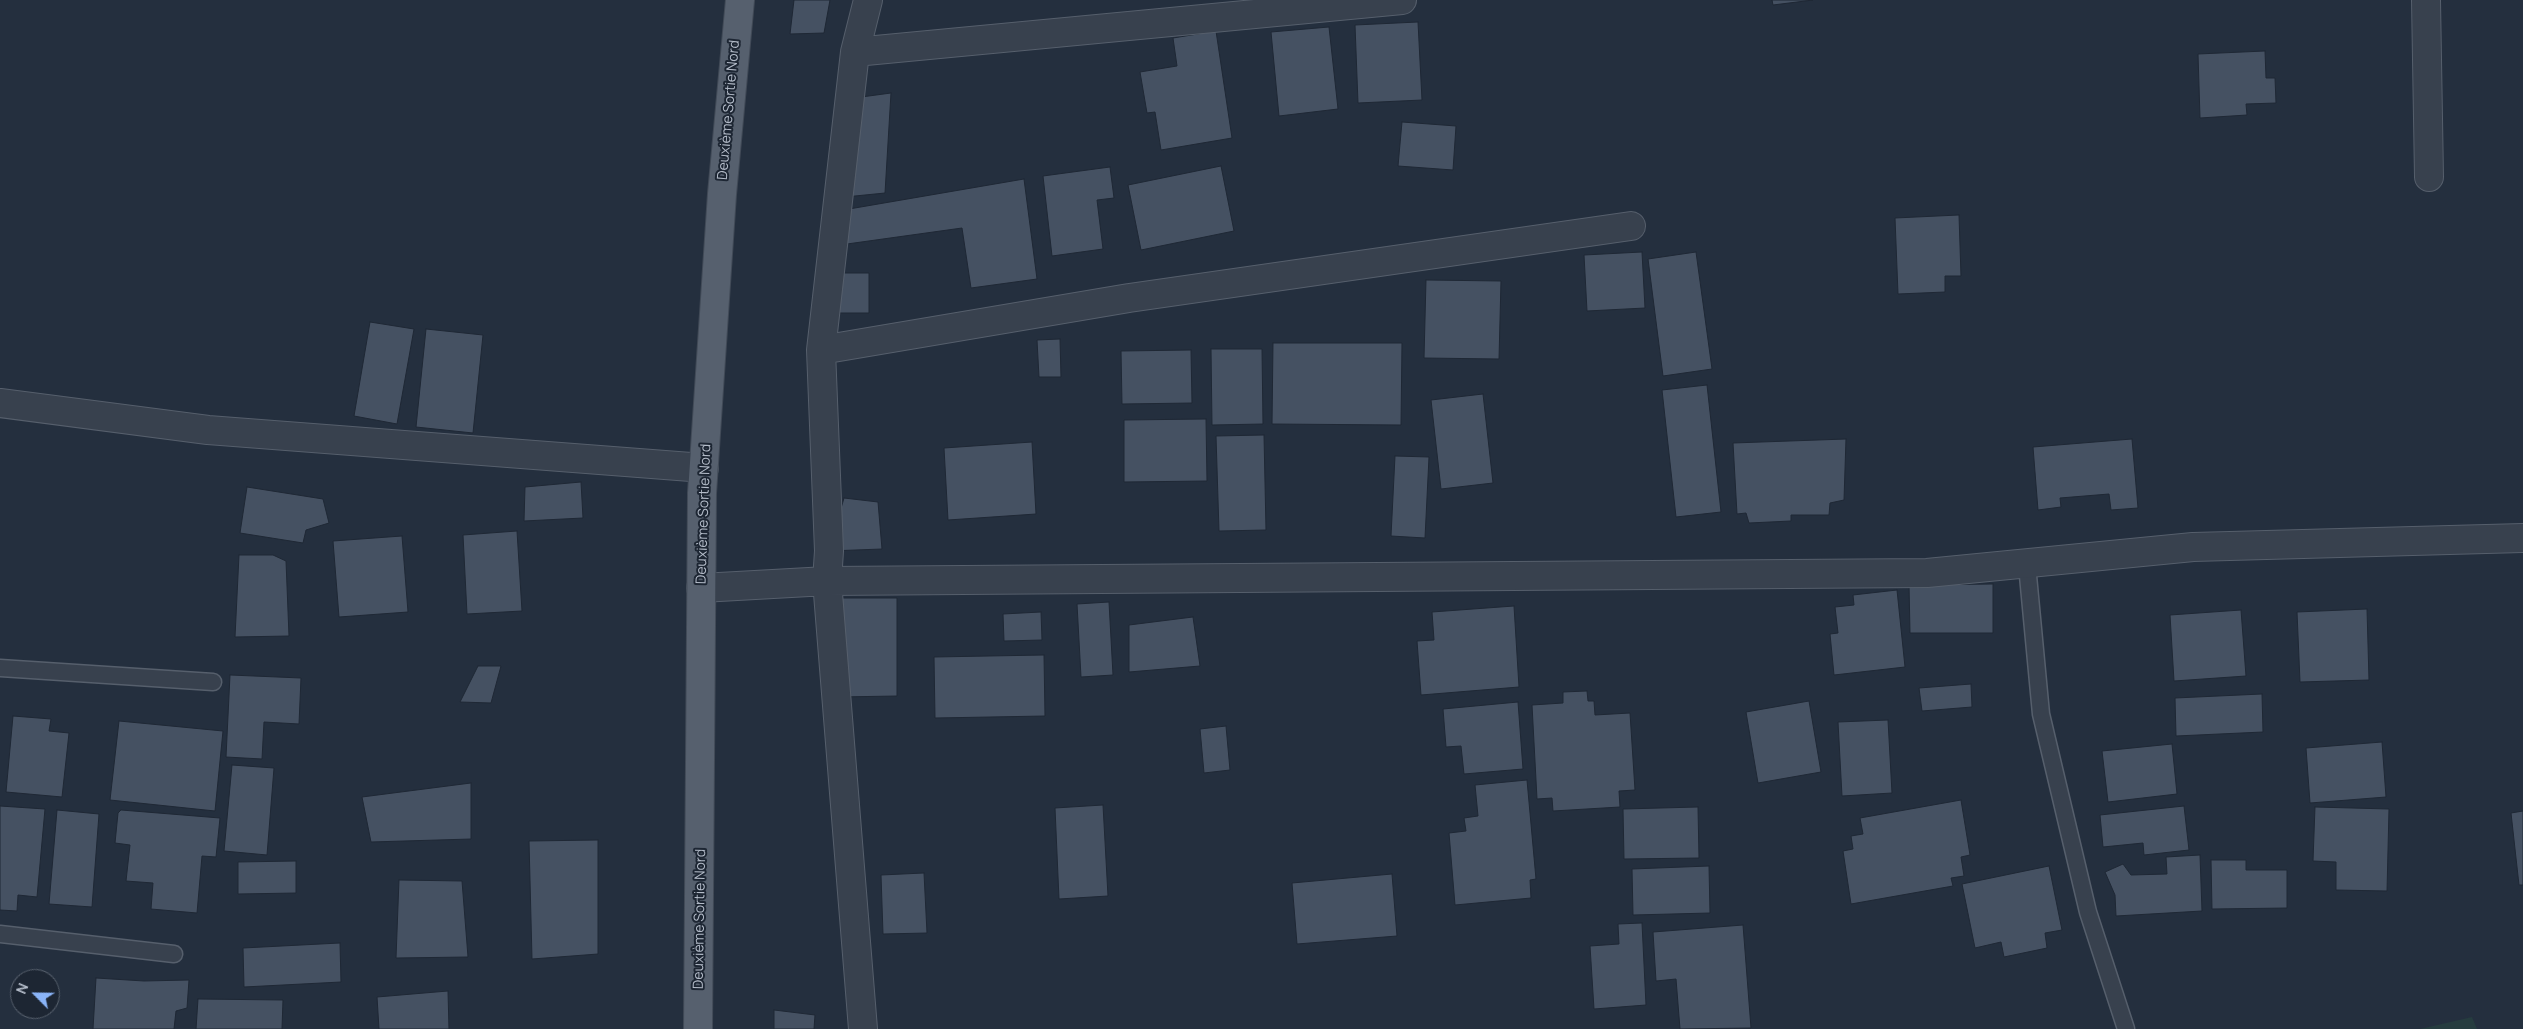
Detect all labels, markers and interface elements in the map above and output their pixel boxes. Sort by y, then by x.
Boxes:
street label: Deuxième Sortie Nord [715,39,743,181]
street label: Deuxième Sortie Nord [693,444,715,584]
street label: Deuxième Sortie Nord [690,849,710,989]
north arrow [10,969,60,1019]
text: N [11,980,32,997]

